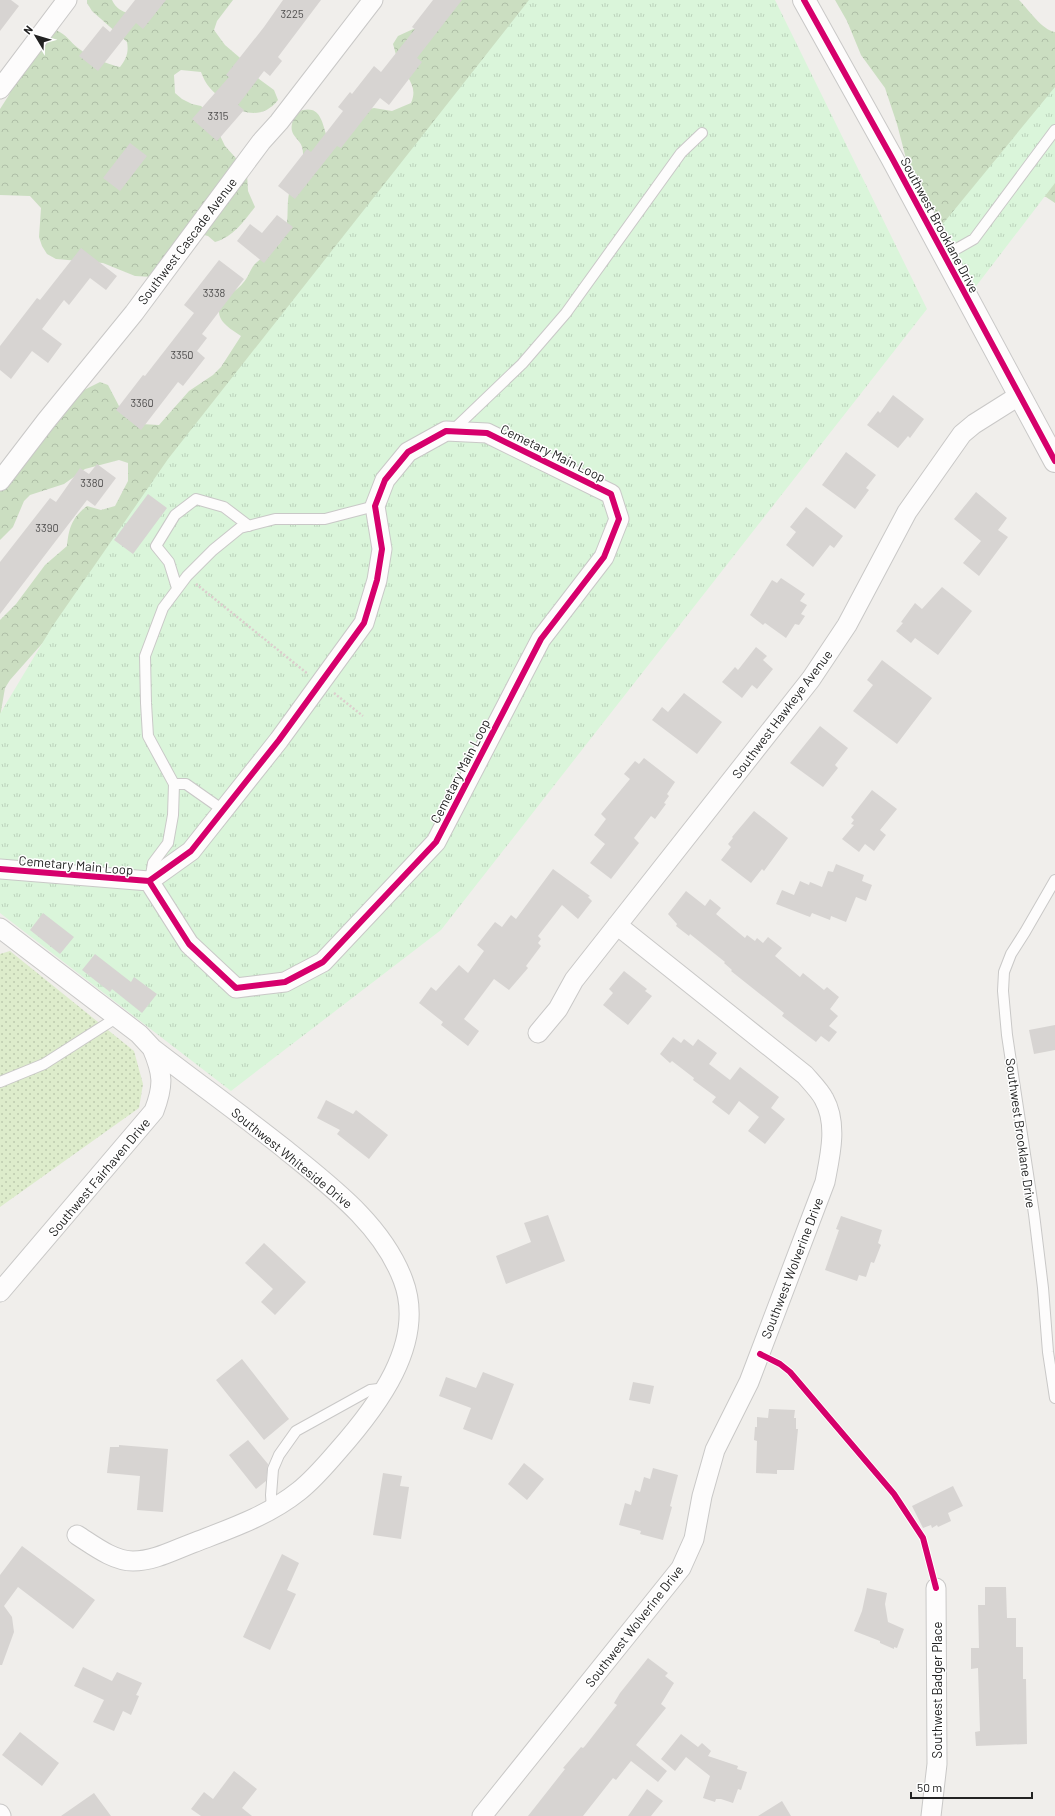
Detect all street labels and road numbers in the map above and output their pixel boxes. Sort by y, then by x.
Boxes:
street label: Southwest Brooklane Drive [897,154,983,296]
street label: Southwest Cascade Avenue [134,174,240,308]
street label: Cemetary Main Loop [498,421,608,485]
street label: Southwest Hawkeye Avenue [728,646,836,781]
street label: Cemetary Main Loop [427,716,493,826]
street label: Cemetary Main Loop [18,852,134,878]
street label: Southwest Brooklane Drive [1003,1057,1039,1209]
street label: Southwest Whiteside Drive [228,1104,356,1212]
street label: Southwest Fairhaven Drive [45,1115,153,1239]
street label: Southwest Wolverine Drive [758,1195,826,1341]
street label: Southwest Wolverine Drive [582,1562,687,1690]
street label: Southwest Badger Place [929,1622,945,1758]

